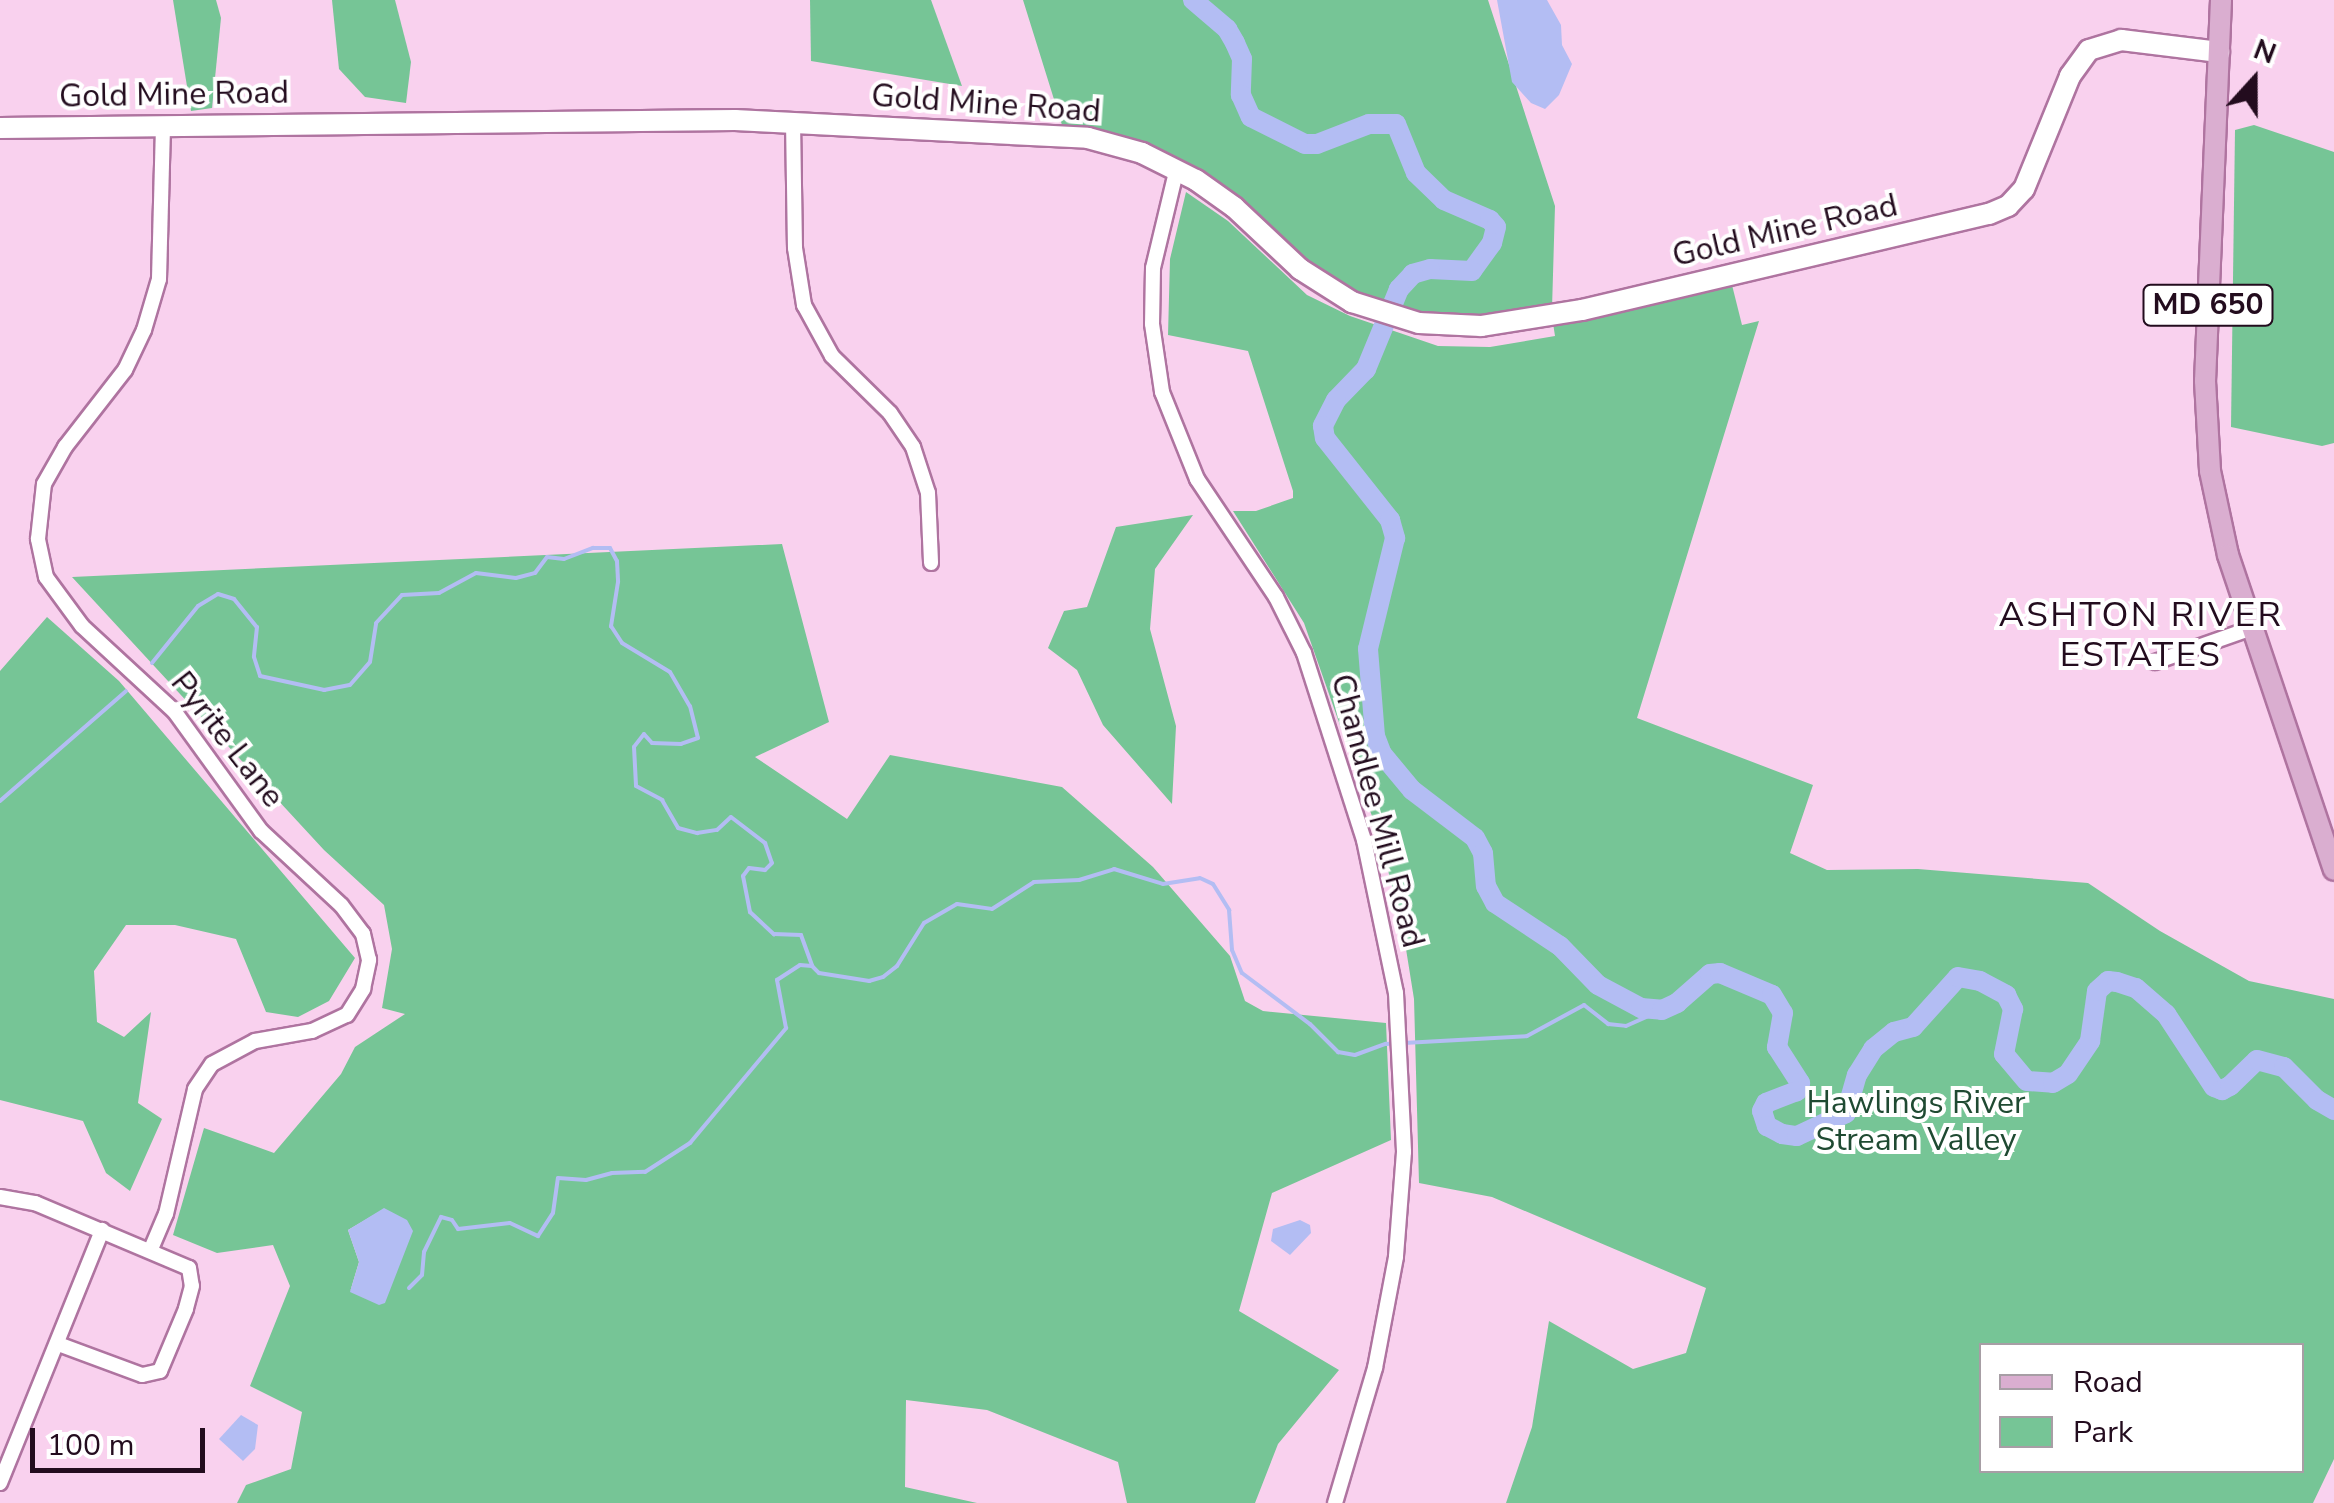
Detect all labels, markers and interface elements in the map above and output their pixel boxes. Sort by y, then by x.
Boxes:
north arrow [2204,30,2304,130]
text: N [2248,30,2281,73]
street label: Gold Mine Road [59,74,289,116]
street label: Gold Mine Road [870,77,1102,131]
street label: Gold Mine Road [1669,186,1901,276]
road number: MD 650 [2140,280,2276,330]
district label: ASHTON RIVER ESTATES [1998,594,2284,676]
street label: Pyrite Lane [162,665,292,815]
street label: Chandlee Mill Road [1322,670,1432,952]
park label: Hawlings River Stream Valley [1806,1085,2026,1160]
legend [1979,1343,2304,1473]
text: Road [2073,1362,2143,1403]
scale bar [35,1408,210,1470]
text: Park [2073,1412,2133,1453]
text: 100 m [47,1425,134,1466]

